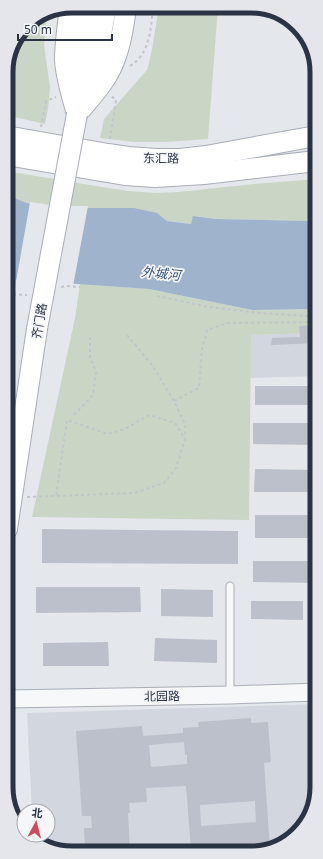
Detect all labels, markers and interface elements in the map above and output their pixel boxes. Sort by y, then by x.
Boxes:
scale bar [18,16,112,42]
text: 50 m [24,21,52,38]
street label: 东汇路 [143,149,179,167]
water label: 外城河 [141,262,184,284]
street label: 齐门路 [28,302,50,340]
street label: 北园路 [144,687,180,705]
north arrow [16,803,56,843]
text: 北 [31,804,44,821]

